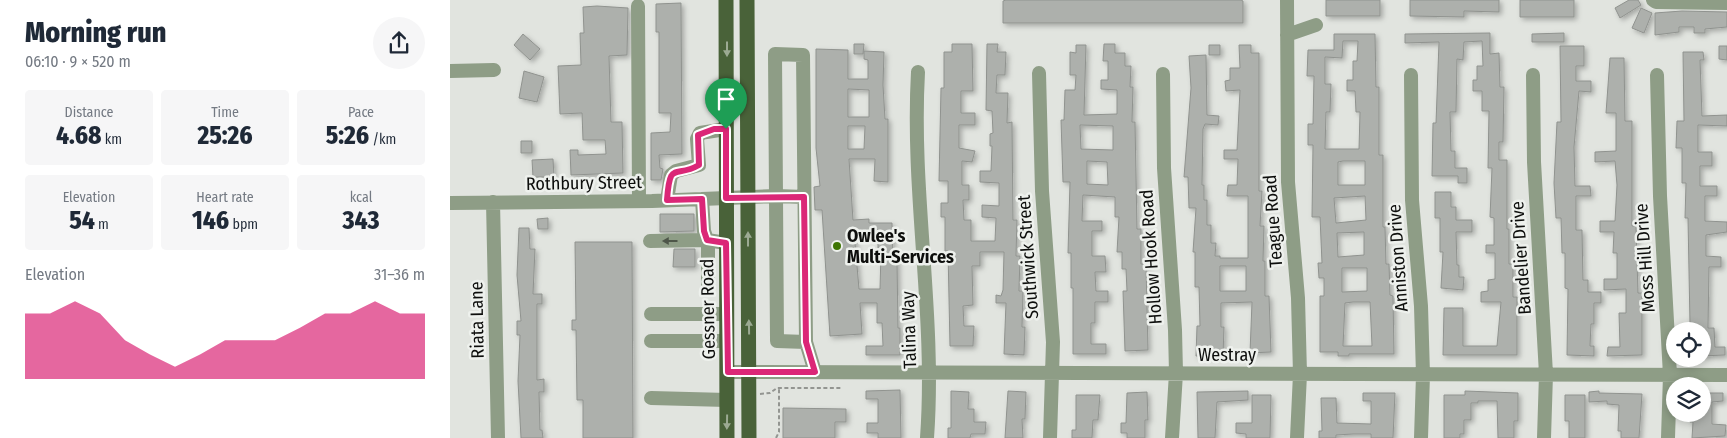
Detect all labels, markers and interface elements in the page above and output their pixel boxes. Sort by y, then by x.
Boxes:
text: Morning run [25,16,166,49]
button: share [373,17,425,69]
one-way arrow [722,41,730,57]
text: 06:10 · 9 × 520 m [25,52,131,71]
pin [705,78,747,129]
icon: arrive [712,85,740,113]
text: Distance [65,104,114,121]
text: Time [211,104,239,121]
text: Pace [348,104,374,121]
text: 4.68 [56,121,101,151]
text: 25:26 [197,121,253,151]
text: 5:26 [326,121,369,151]
text: km [101,131,122,148]
text: /km [369,131,396,148]
street label: Rothbury Street [526,171,642,195]
street label: Teague Road [1259,174,1287,268]
text: Elevation [63,189,115,206]
text: Heart rate [196,189,254,206]
text: kcal [350,189,372,206]
street label: Hollow Hook Road [1135,189,1167,325]
street label: Southwick Street [1013,194,1043,320]
street label: Bandelier Drive [1506,201,1536,315]
street label: Anniston Drive [1383,203,1413,312]
street label: Moss Hill Drive [1630,203,1660,313]
text: 54 [69,206,95,236]
text: 146 [192,206,229,236]
text: 343 [343,206,379,236]
text: m [95,216,109,233]
text: bpm [229,216,258,233]
place label: Owlee's Multi-Services [847,225,954,268]
one-way arrow [744,231,752,247]
one-way arrow [662,237,678,245]
marker: Owlee's Multi-Services [831,240,843,252]
street label: Gessner Road [696,259,720,359]
text: Elevation [25,265,85,284]
text: 31–36 m [374,265,425,284]
street label: Riata Lane [465,281,489,359]
street label: Talina Way [897,291,921,369]
one-way arrow [745,318,753,334]
map controls [1666,322,1711,422]
button: locate [1666,322,1711,367]
street label: Westray [1198,344,1256,366]
button: layers [1666,377,1711,422]
one-way arrow [723,415,731,431]

